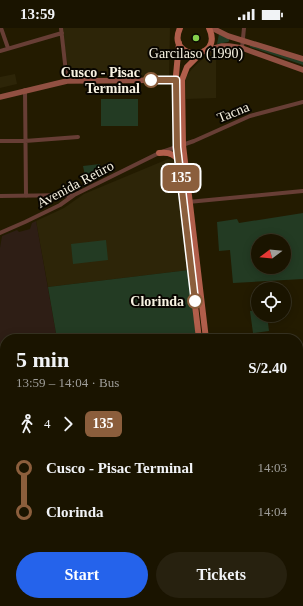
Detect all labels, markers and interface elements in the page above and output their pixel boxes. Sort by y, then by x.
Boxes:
text: 13:59 [20,6,55,22]
marker: Garcilaso (1990) [191,33,201,43]
place label: Garcilaso (1990) [149,46,244,62]
place label: Cusco - Pisac Terminal [61,65,140,96]
marker: Cusco - Pisac Terminal [143,72,159,88]
street label: Tacna [215,99,252,126]
street label: Avenida Retiro [34,158,116,211]
line badge: 135 [158,165,204,191]
text: 135 [171,170,192,185]
north arrow [251,234,291,274]
map controls [251,234,291,322]
button: locate [251,282,291,322]
marker: Clorinda [187,293,203,309]
place label: Clorinda [130,294,184,309]
text: 5 min [16,347,69,372]
text: S/2.40 [248,360,287,376]
text: 13:59 – 14:04 · Bus [16,375,119,390]
icon: walk [16,413,38,435]
icon: forward [57,413,79,435]
text: 4 [44,416,51,431]
text: 135 [93,416,114,431]
text: Cusco - Pisac Terminal [46,460,193,476]
text: 14:03 [257,460,287,475]
text: Clorinda [46,504,104,520]
text: 14:04 [257,504,287,519]
button: Start [16,552,148,598]
button: Tickets [156,552,287,598]

